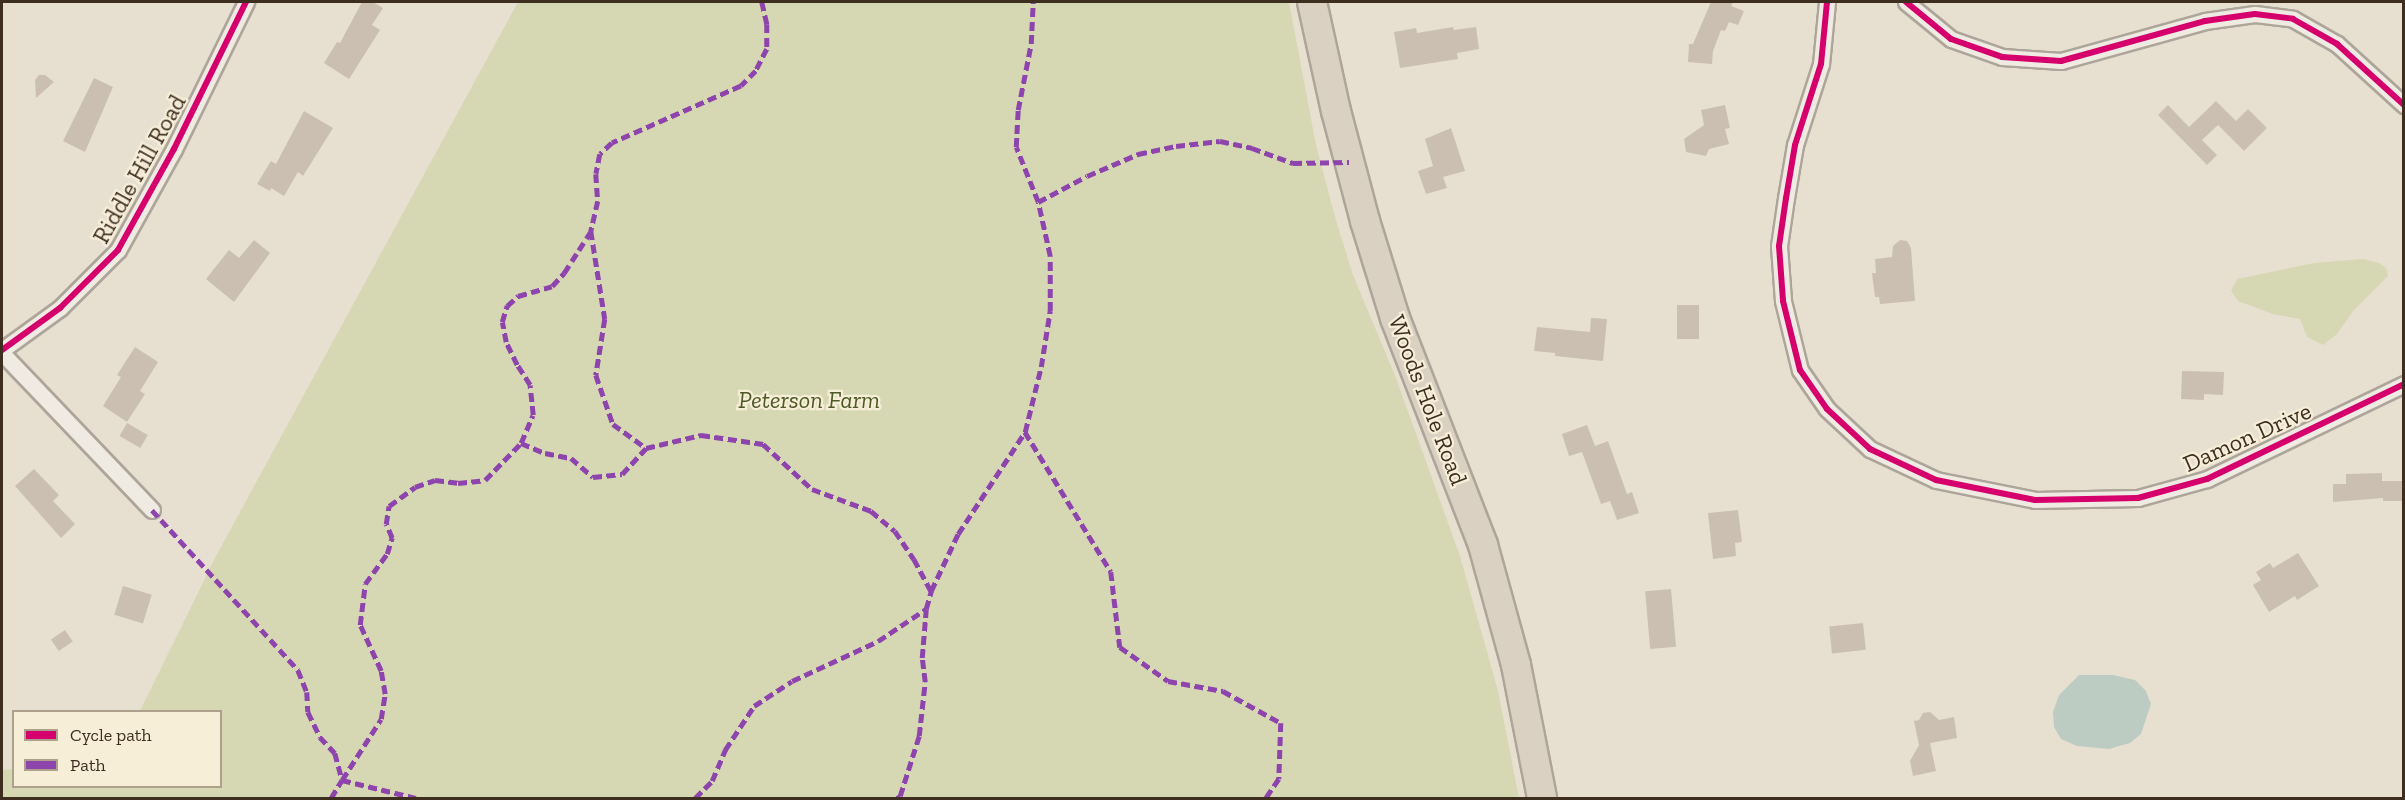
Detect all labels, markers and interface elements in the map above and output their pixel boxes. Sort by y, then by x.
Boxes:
street label: Riddle Hill Road [86,90,192,248]
street label: Woods Hole Road [1382,311,1474,489]
park label: Peterson Farm [738,386,880,414]
street label: Damon Drive [2179,396,2315,478]
legend [12,710,222,788]
text: Cycle path [70,724,152,746]
text: Path [70,754,106,776]

